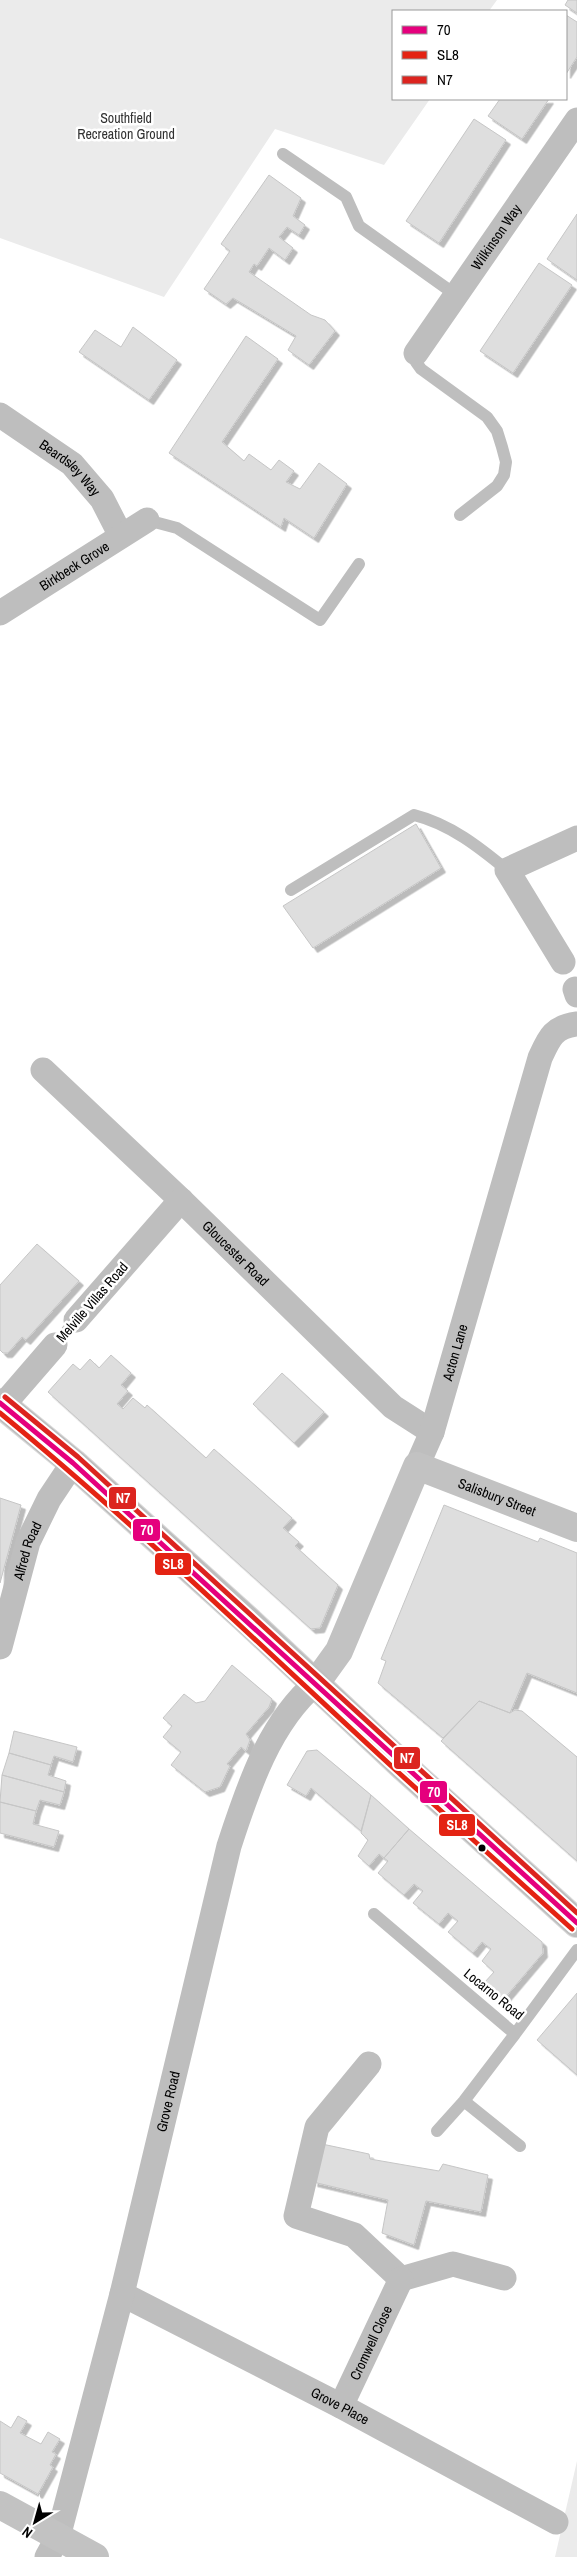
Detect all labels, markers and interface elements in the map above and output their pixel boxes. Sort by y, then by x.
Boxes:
legend [392,10,567,100]
text: 70 [437,19,451,40]
text: SL8 [437,44,459,65]
text: N7 [437,69,453,90]
park label: Southfield Recreation Ground [77,109,175,143]
street label: Wilkinson Way [467,200,525,273]
street label: Beardsley Way [36,435,105,500]
street label: Birkbeck Grove [36,537,113,595]
street label: Gloucester Road [199,1217,273,1290]
street label: Melville Villas Road [52,1258,132,1346]
street label: Acton Lane [438,1322,472,1384]
street label: Salisbury Street [456,1474,538,1520]
line badge: N7 [108,1486,137,1510]
text: N7 [116,1489,131,1507]
line badge: 70 [132,1518,161,1542]
street label: Alfred Road [9,1519,46,1583]
text: 70 [141,1521,153,1539]
line badge: SL8 [154,1552,192,1576]
text: SL8 [162,1555,184,1573]
line badge: N7 [393,1746,421,1770]
text: N7 [400,1749,415,1767]
line badge: 70 [419,1780,448,1804]
text: 70 [428,1783,440,1801]
line badge: SL8 [438,1813,476,1837]
text: SL8 [446,1816,468,1834]
unlabelled marker [477,1843,487,1853]
street label: Locarno Road [460,1964,528,2024]
street label: Grove Road [152,2069,184,2134]
street label: Cromwell Close [346,2302,396,2383]
street label: Grove Place [308,2383,372,2428]
north arrow [10,2497,60,2547]
text: N [18,2523,36,2542]

